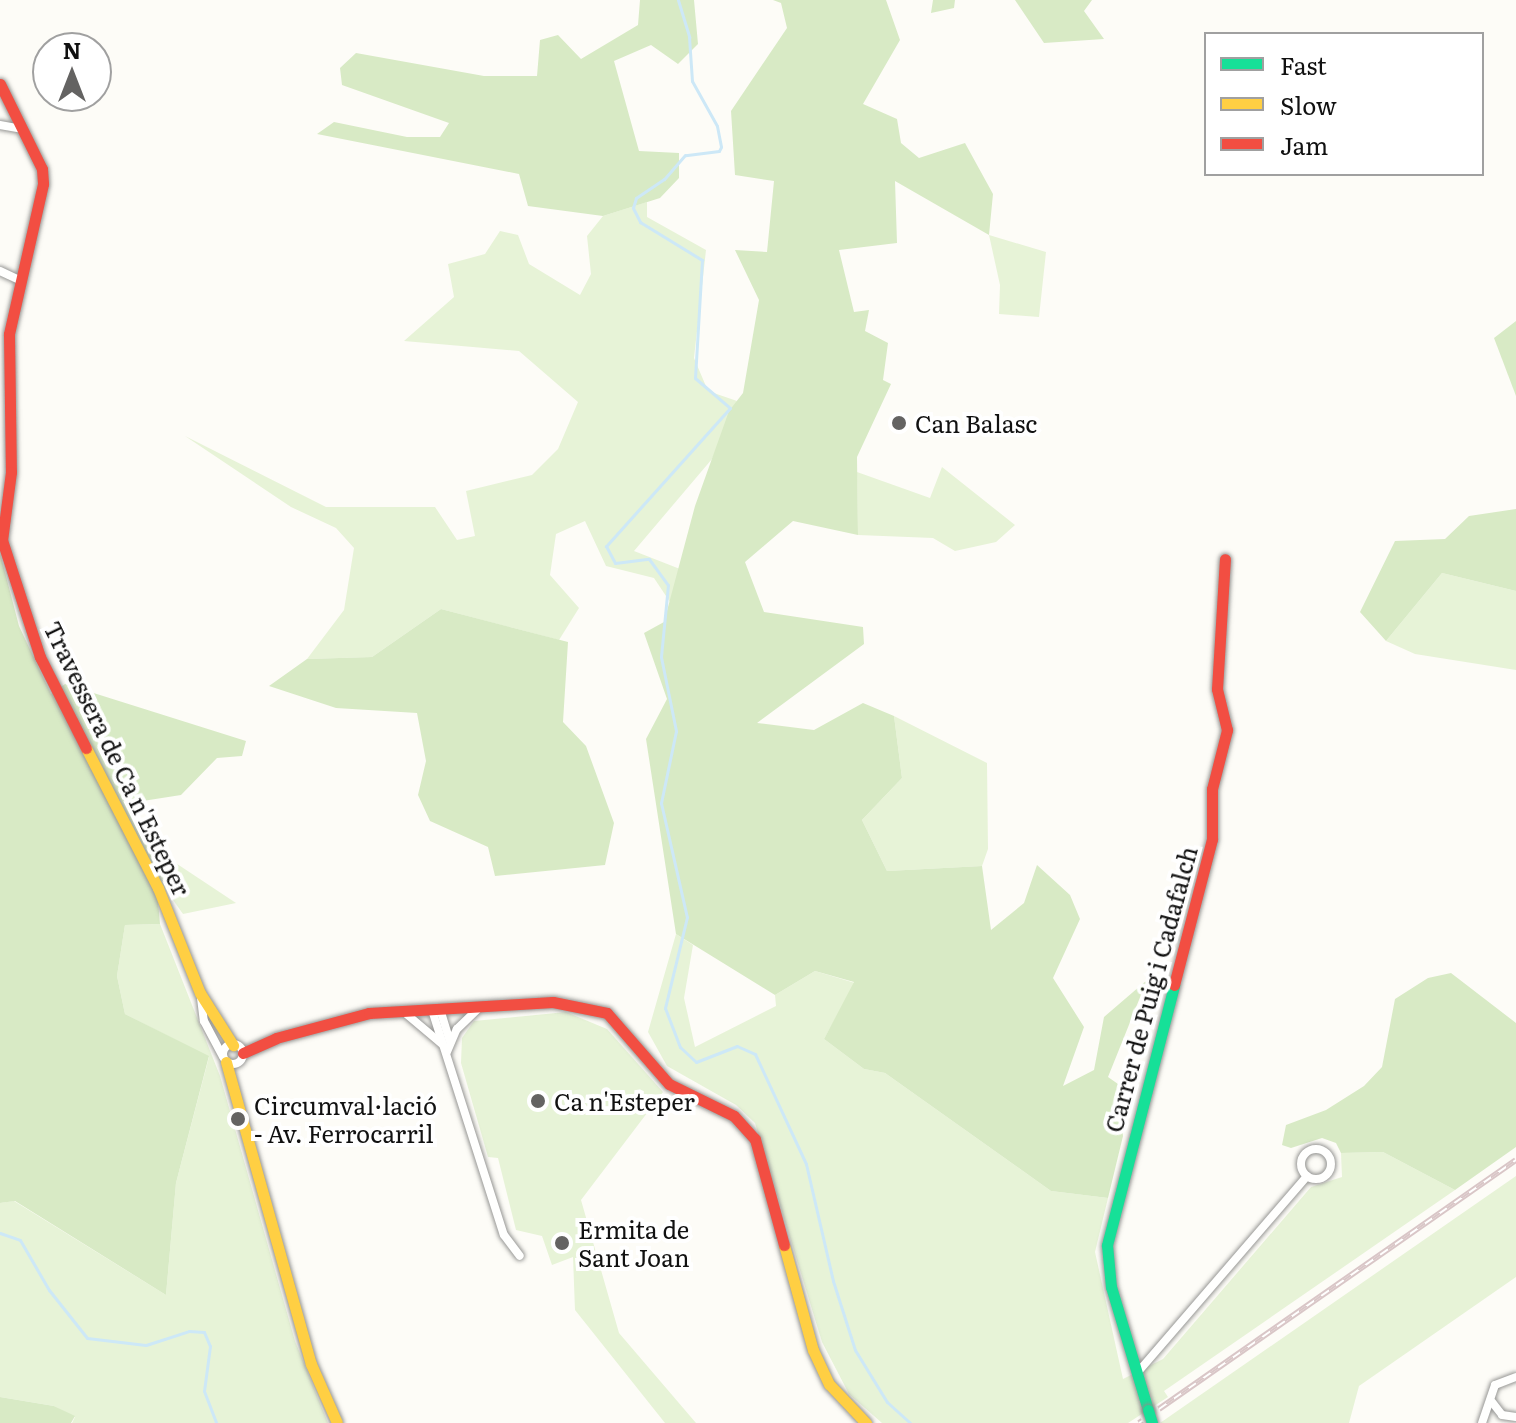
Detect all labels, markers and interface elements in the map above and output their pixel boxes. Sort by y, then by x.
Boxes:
north arrow [32,32,112,112]
legend [1204,32,1484,176]
text: N [63,33,81,66]
text: Fast [1280,47,1327,82]
text: Slow [1280,87,1337,122]
text: Jam [1280,127,1328,162]
place label: Can Balasc [915,409,1037,437]
marker: Can Balasc [890,414,908,432]
street label: Travessera de Ca n'Esteper [39,616,197,900]
street label: Carrer de Puig i Cadafalch [1098,843,1202,1135]
place label: Ca n'Esteper [554,1087,695,1115]
place label: Circumval·lació - Av. Ferrocarril [254,1091,437,1147]
marker: Ca n'Esteper [529,1092,547,1110]
marker: Circumval·lació - Av. Ferrocarril [229,1110,247,1128]
place label: Ermita de Sant Joan [578,1215,690,1271]
marker: Ermita de Sant Joan [553,1234,571,1252]

